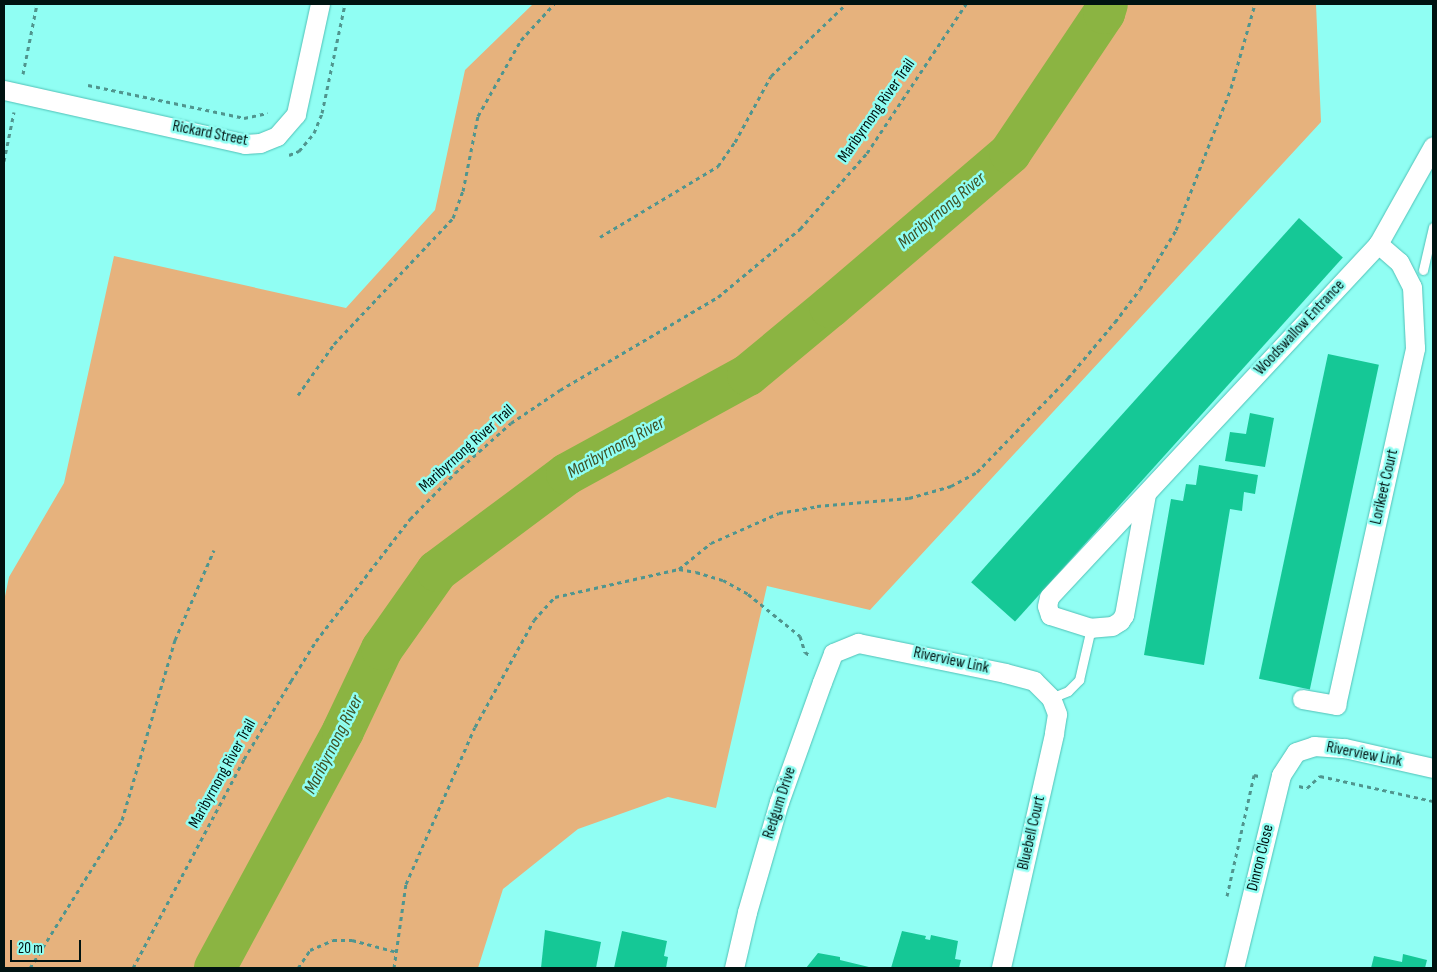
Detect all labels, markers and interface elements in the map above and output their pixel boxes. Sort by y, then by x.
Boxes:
street label: Maribyrnong River Trail [834,56,920,166]
street label: Rickard Street [171,117,249,151]
water label: Maribyrnong River [894,168,990,254]
street label: Woodswallow Entrance [1251,276,1349,380]
street label: Maribyrnong River Trail [415,401,519,497]
water label: Maribyrnong River [564,412,668,484]
street label: Lorikeet Court [1367,447,1403,527]
street label: Riverview Link [912,644,990,678]
water label: Maribyrnong River [300,692,368,798]
street label: Maribyrnong River Trail [185,716,261,832]
street label: Riverview Link [1325,738,1403,772]
street label: Redgum Drive [759,765,801,841]
street label: Bluebell Court [1014,794,1050,872]
street label: Dinron Close [1244,823,1278,893]
scale bar [12,930,84,962]
text: 20 m [18,939,43,958]

